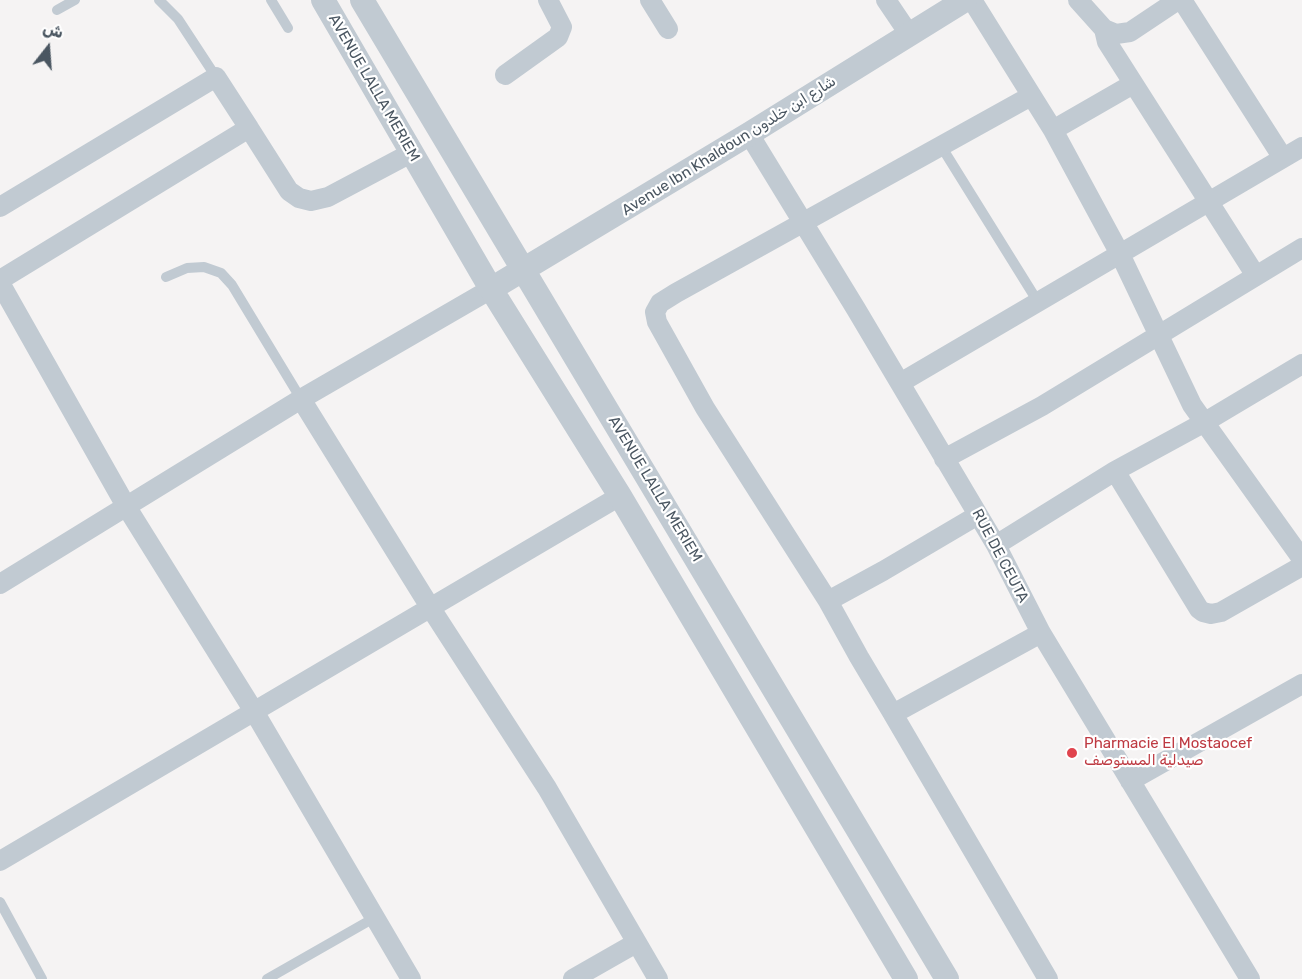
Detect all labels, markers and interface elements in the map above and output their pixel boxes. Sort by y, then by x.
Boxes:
street label: AVENUE LALLA MERIEM [324,11,424,165]
north arrow [18,18,78,78]
text: ش [41,18,66,42]
street label: Avenue Ibn Khaldoun شارع ابن خلدون [619,72,839,220]
street label: AVENUE LALLA MERIEM [604,413,706,565]
street label: RUE DE CEUTA [968,506,1032,606]
place label: Pharmacie El Mostaocef صيدلية المستوصف [1084,735,1252,770]
marker: Pharmacie El Mostaocef صيدلية المستوصف [1065,746,1079,760]

